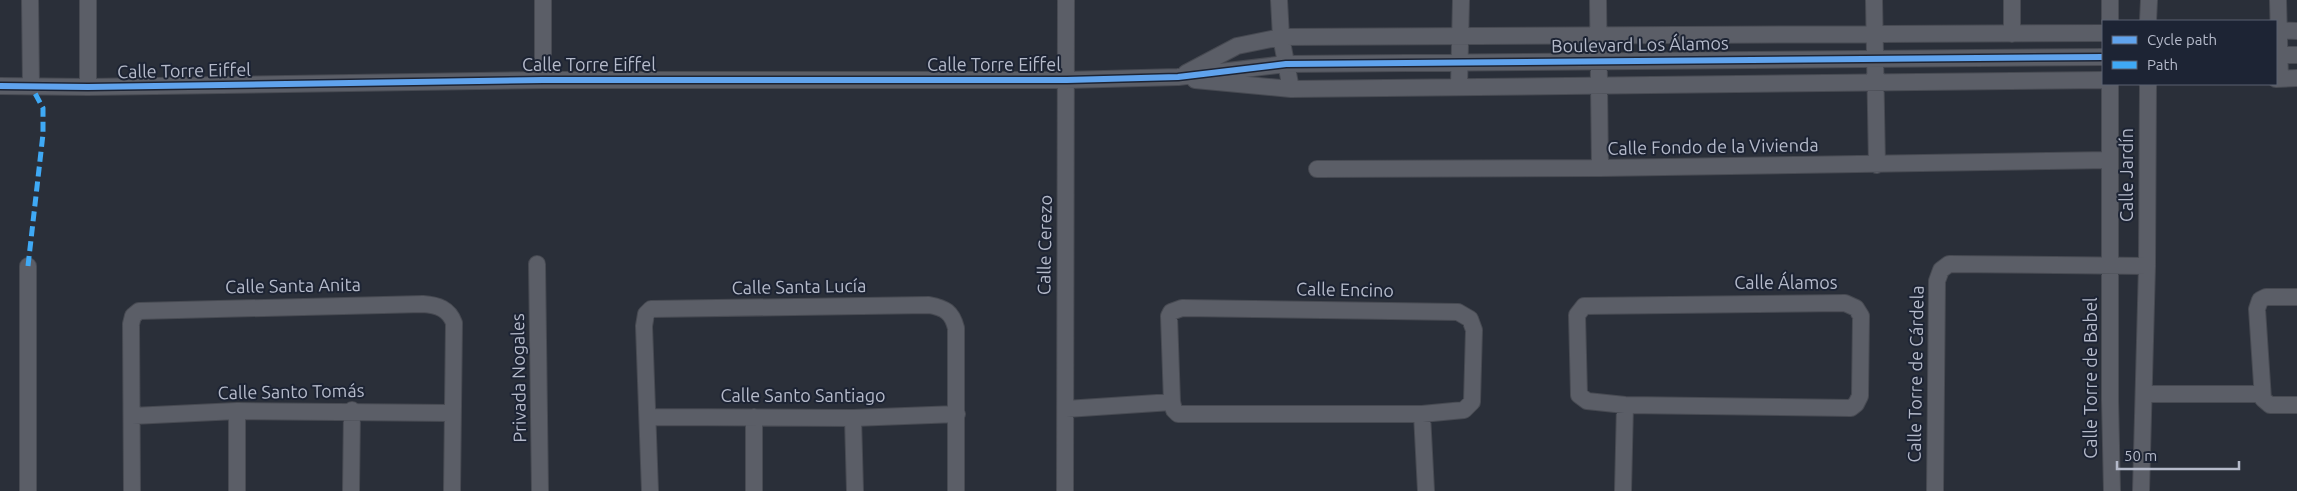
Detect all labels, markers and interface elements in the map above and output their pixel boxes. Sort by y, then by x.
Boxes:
legend [2102,20,2277,85]
street label: Boulevard Los Álamos [1551,31,1729,56]
text: Cycle path [2147,31,2217,48]
street label: Calle Torre Eiffel [522,54,656,74]
street label: Calle Torre Eiffel [927,54,1061,74]
text: Path [2147,56,2178,73]
street label: Calle Torre Eiffel [117,59,251,81]
street label: Calle Jardín [2116,128,2136,222]
street label: Calle Fondo de la Vivienda [1607,134,1819,158]
street label: Calle Cerezo [1033,195,1055,295]
street label: Calle Álamos [1734,271,1838,292]
street label: Calle Santa Anita [225,274,361,296]
street label: Calle Santa Lucía [732,275,866,297]
street label: Calle Encino [1296,278,1394,300]
street label: Calle Torre de Cárdela [1903,285,1927,463]
street label: Calle Torre de Babel [2080,297,2100,459]
street label: Privada Nogales [507,313,529,443]
street label: Calle Santo Tomás [217,380,365,402]
street label: Calle Santo Santiago [720,385,886,405]
scale bar [2117,438,2240,470]
text: 50 m [2124,447,2157,464]

